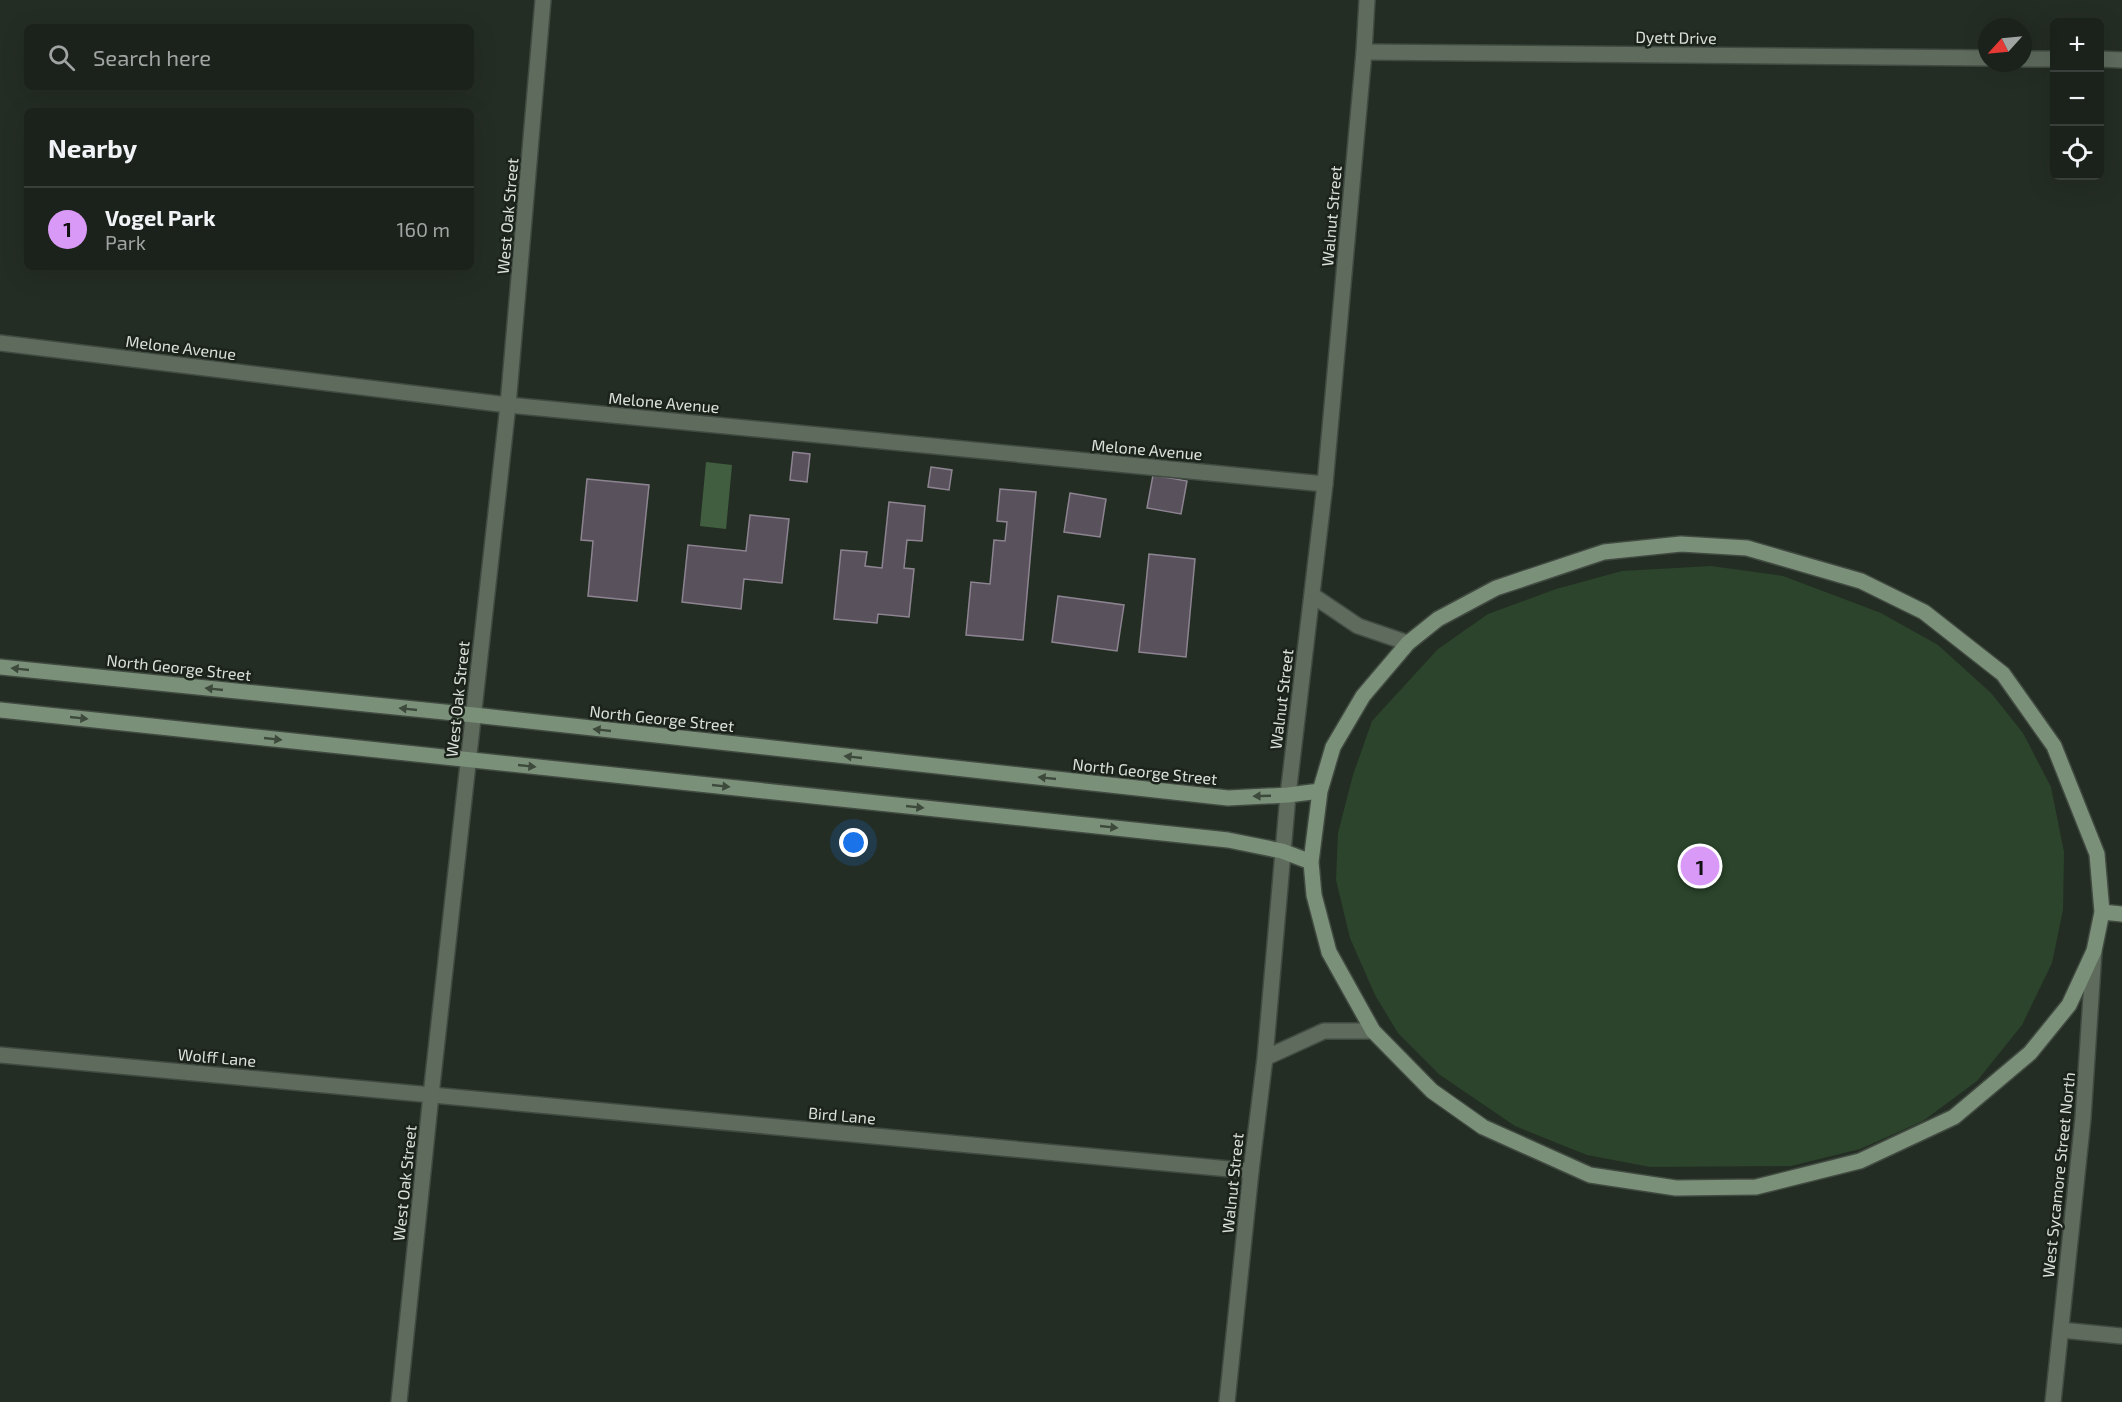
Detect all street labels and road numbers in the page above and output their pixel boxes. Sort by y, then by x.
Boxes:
street label: Dyett Drive [1635,27,1717,47]
street label: West Oak Street [492,157,522,275]
street label: Walnut Street [1317,165,1345,267]
street label: Melone Avenue [125,331,237,363]
street label: Melone Avenue [608,388,720,416]
street label: Melone Avenue [1091,435,1203,463]
street label: West Oak Street [441,640,473,758]
street label: Walnut Street [1265,648,1297,750]
street label: North George Street [106,650,252,684]
street label: North George Street [589,701,735,735]
street label: North George Street [1072,754,1218,788]
street label: Wolff Lane [177,1044,257,1070]
street label: West Sycamore Street North [2038,1071,2078,1279]
street label: Bird Lane [807,1103,877,1127]
street label: West Oak Street [388,1124,420,1242]
street label: Walnut Street [1217,1132,1247,1234]

